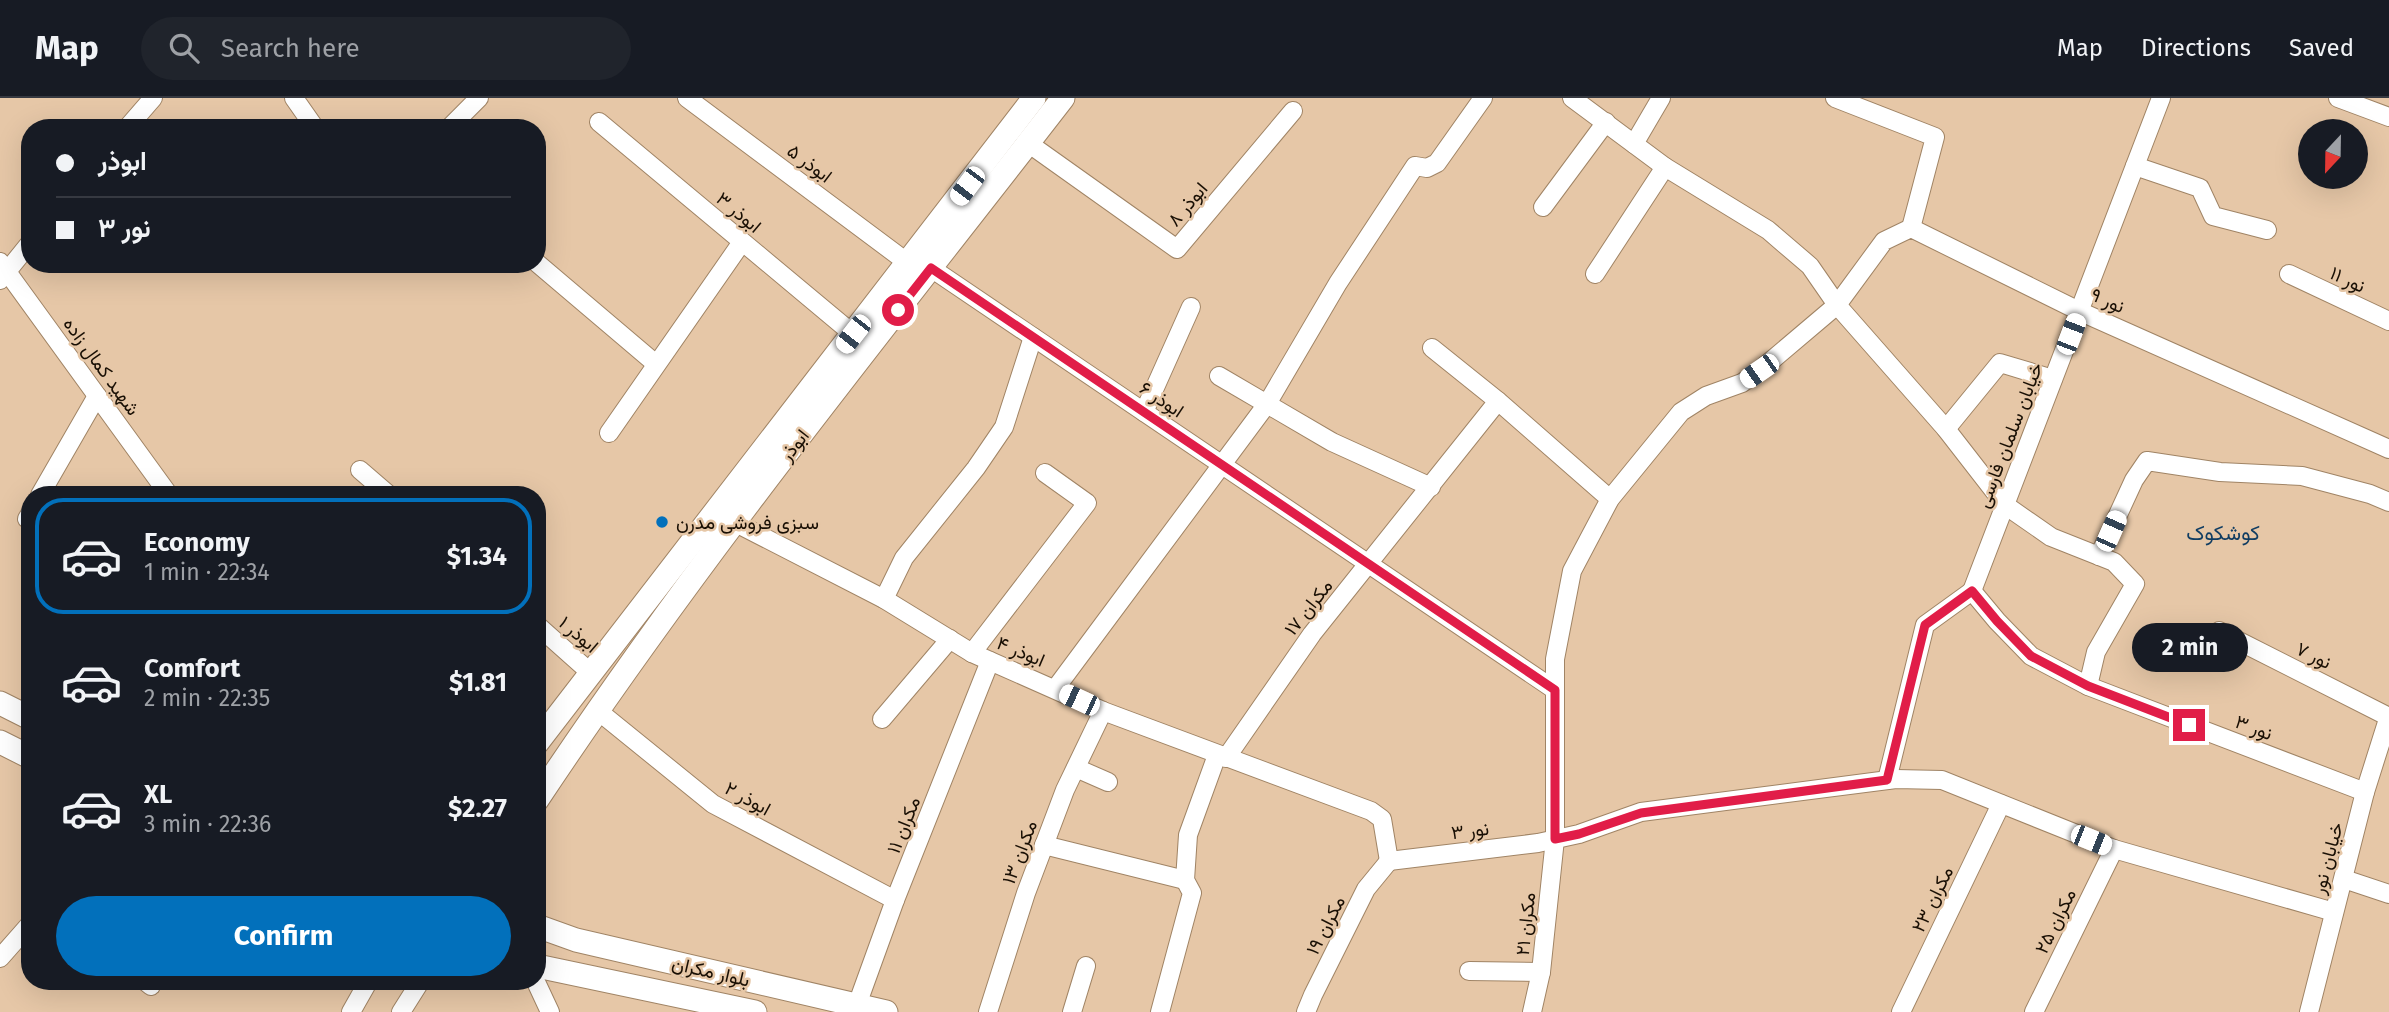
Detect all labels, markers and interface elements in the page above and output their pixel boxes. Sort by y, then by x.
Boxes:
search box [141,17,631,80]
text: Map [35,28,99,68]
icon: search [165,29,203,67]
text: Search here [221,33,360,64]
text: Map [2057,34,2103,62]
text: Directions [2141,34,2251,62]
text: Saved [2289,34,2354,62]
north arrow [2298,119,2368,189]
map controls [2298,119,2368,189]
street label: ابوذر ۵ [783,139,837,188]
text: ابوذر [98,146,147,177]
car [946,163,989,209]
street label: ابوذر ۸ [1162,178,1212,231]
street label: ابوذر ۳ [712,187,766,238]
text: نور ۳ [98,213,151,244]
street label: نور ۱۱ [2326,261,2369,298]
street label: نور ۹ [2087,283,2128,318]
route start [882,294,914,326]
car [832,311,875,357]
car [2054,311,2089,357]
street label: شهید کمال زاده [58,313,145,420]
car [1736,350,1783,392]
street label: خیابان سلمان فارسی [1971,359,2048,511]
street label: ابوذر ۶ [1135,376,1188,422]
street label: ابوذر [774,425,814,467]
car [2093,508,2130,554]
place label: سبزی فروشی مدرن [676,511,819,534]
marker: سبزی فروشی مدرن [654,514,670,530]
district label: کوشکوک [2186,520,2260,546]
icon: car [60,525,123,588]
text: Economy [144,527,250,558]
text: $1.34 [447,541,507,572]
text: 1 min · 22:34 [144,558,270,586]
street label: مکران ۱۷ [1279,575,1337,640]
street label: ابوذر ۱ [554,611,603,658]
callout: 2 min [2131,624,2247,672]
street label: ابوذر ۴ [993,631,1048,672]
text: 2 min [2162,633,2218,661]
street label: نور ۷ [2292,637,2335,674]
icon: car [60,651,123,714]
text: Comfort [144,653,240,684]
text: $1.81 [449,667,507,698]
car [1056,682,1103,718]
text: 2 min · 22:35 [144,684,270,712]
route end [2173,709,2205,741]
street label: نور ۳ [2232,710,2276,745]
street label: ابوذر ۲ [721,776,775,820]
icon: car [60,777,123,840]
text: XL [144,779,172,810]
text: $2.27 [448,793,507,824]
street label: مکران ۱۱ [882,793,925,857]
text: 3 min · 22:36 [144,810,271,838]
street label: مکران ۱۳ [997,817,1042,887]
street label: نور ۳ [1450,817,1490,844]
street label: خیابان نور [2307,820,2348,898]
car [2068,822,2115,858]
street label: مکران ۲۳ [1907,862,1958,936]
street label: مکران ۲۵ [2030,885,2081,957]
street label: مکران ۲۱ [1511,891,1540,957]
street label: مکران ۱۹ [1301,892,1350,958]
button: Confirm [56,896,511,976]
street label: بلوار مکران [670,951,752,992]

